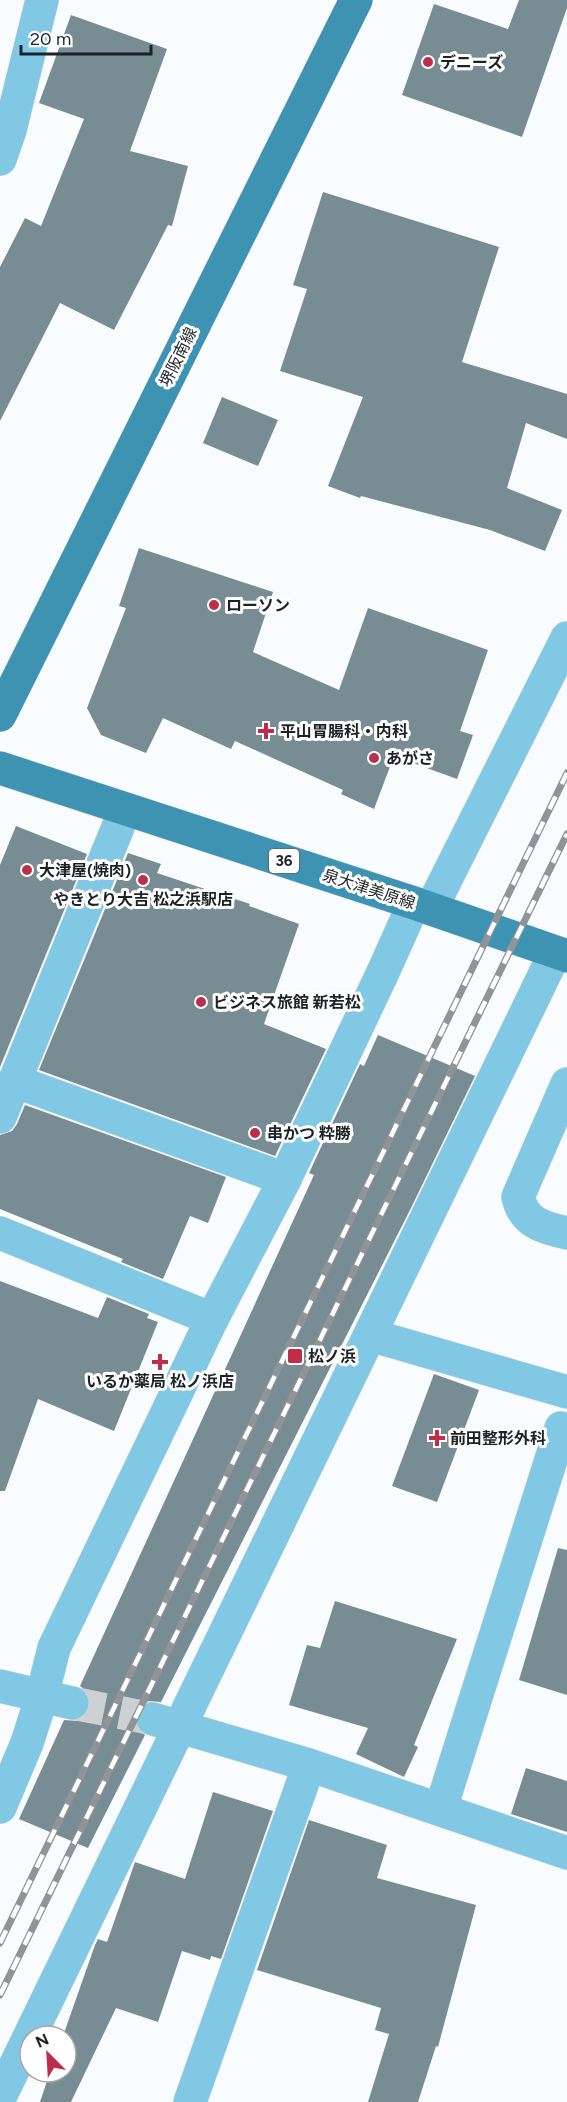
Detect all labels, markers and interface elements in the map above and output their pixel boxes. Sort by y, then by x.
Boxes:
scale bar [21,18,152,56]
text: 20 m [30,28,71,50]
place label: デニーズ [440,53,503,72]
marker: デニーズ [421,55,435,69]
street label: 堺阪南線 [155,324,201,390]
place label: ローソン [226,596,290,615]
marker: ローソン [207,598,221,612]
marker: 平山胃腸科・内科 [257,722,275,740]
place label: 平山胃腸科・内科 [280,722,408,741]
place label: あがさ [386,749,434,768]
marker: あがさ [367,751,381,765]
road number: 36 [269,849,299,873]
place label: 大津屋(焼肉) [39,861,131,880]
marker: 大津屋(焼肉) [20,863,34,877]
street label: 泉大津美原線 [320,865,418,913]
marker: やきとり大吉 松之浜駅店 [136,873,150,887]
place label: やきとり大吉 松之浜駅店 [53,890,233,909]
place label: ビジネス旅館 新若松 [213,993,361,1012]
marker: ビジネス旅館 新若松 [194,995,208,1009]
place label: 串かつ 粋勝 [267,1124,351,1143]
marker: 串かつ 粋勝 [248,1126,262,1140]
marker: 松ノ浜 [286,1347,304,1365]
place label: 松ノ浜 [308,1347,356,1366]
marker: いるか薬局 松ノ浜店 [153,1355,167,1369]
place label: いるか薬局 松ノ浜店 [86,1372,234,1391]
marker: 前田整形外科 [428,1429,446,1447]
place label: 前田整形外科 [450,1429,546,1448]
north arrow [18,2024,78,2084]
text: N [33,2030,52,2052]

